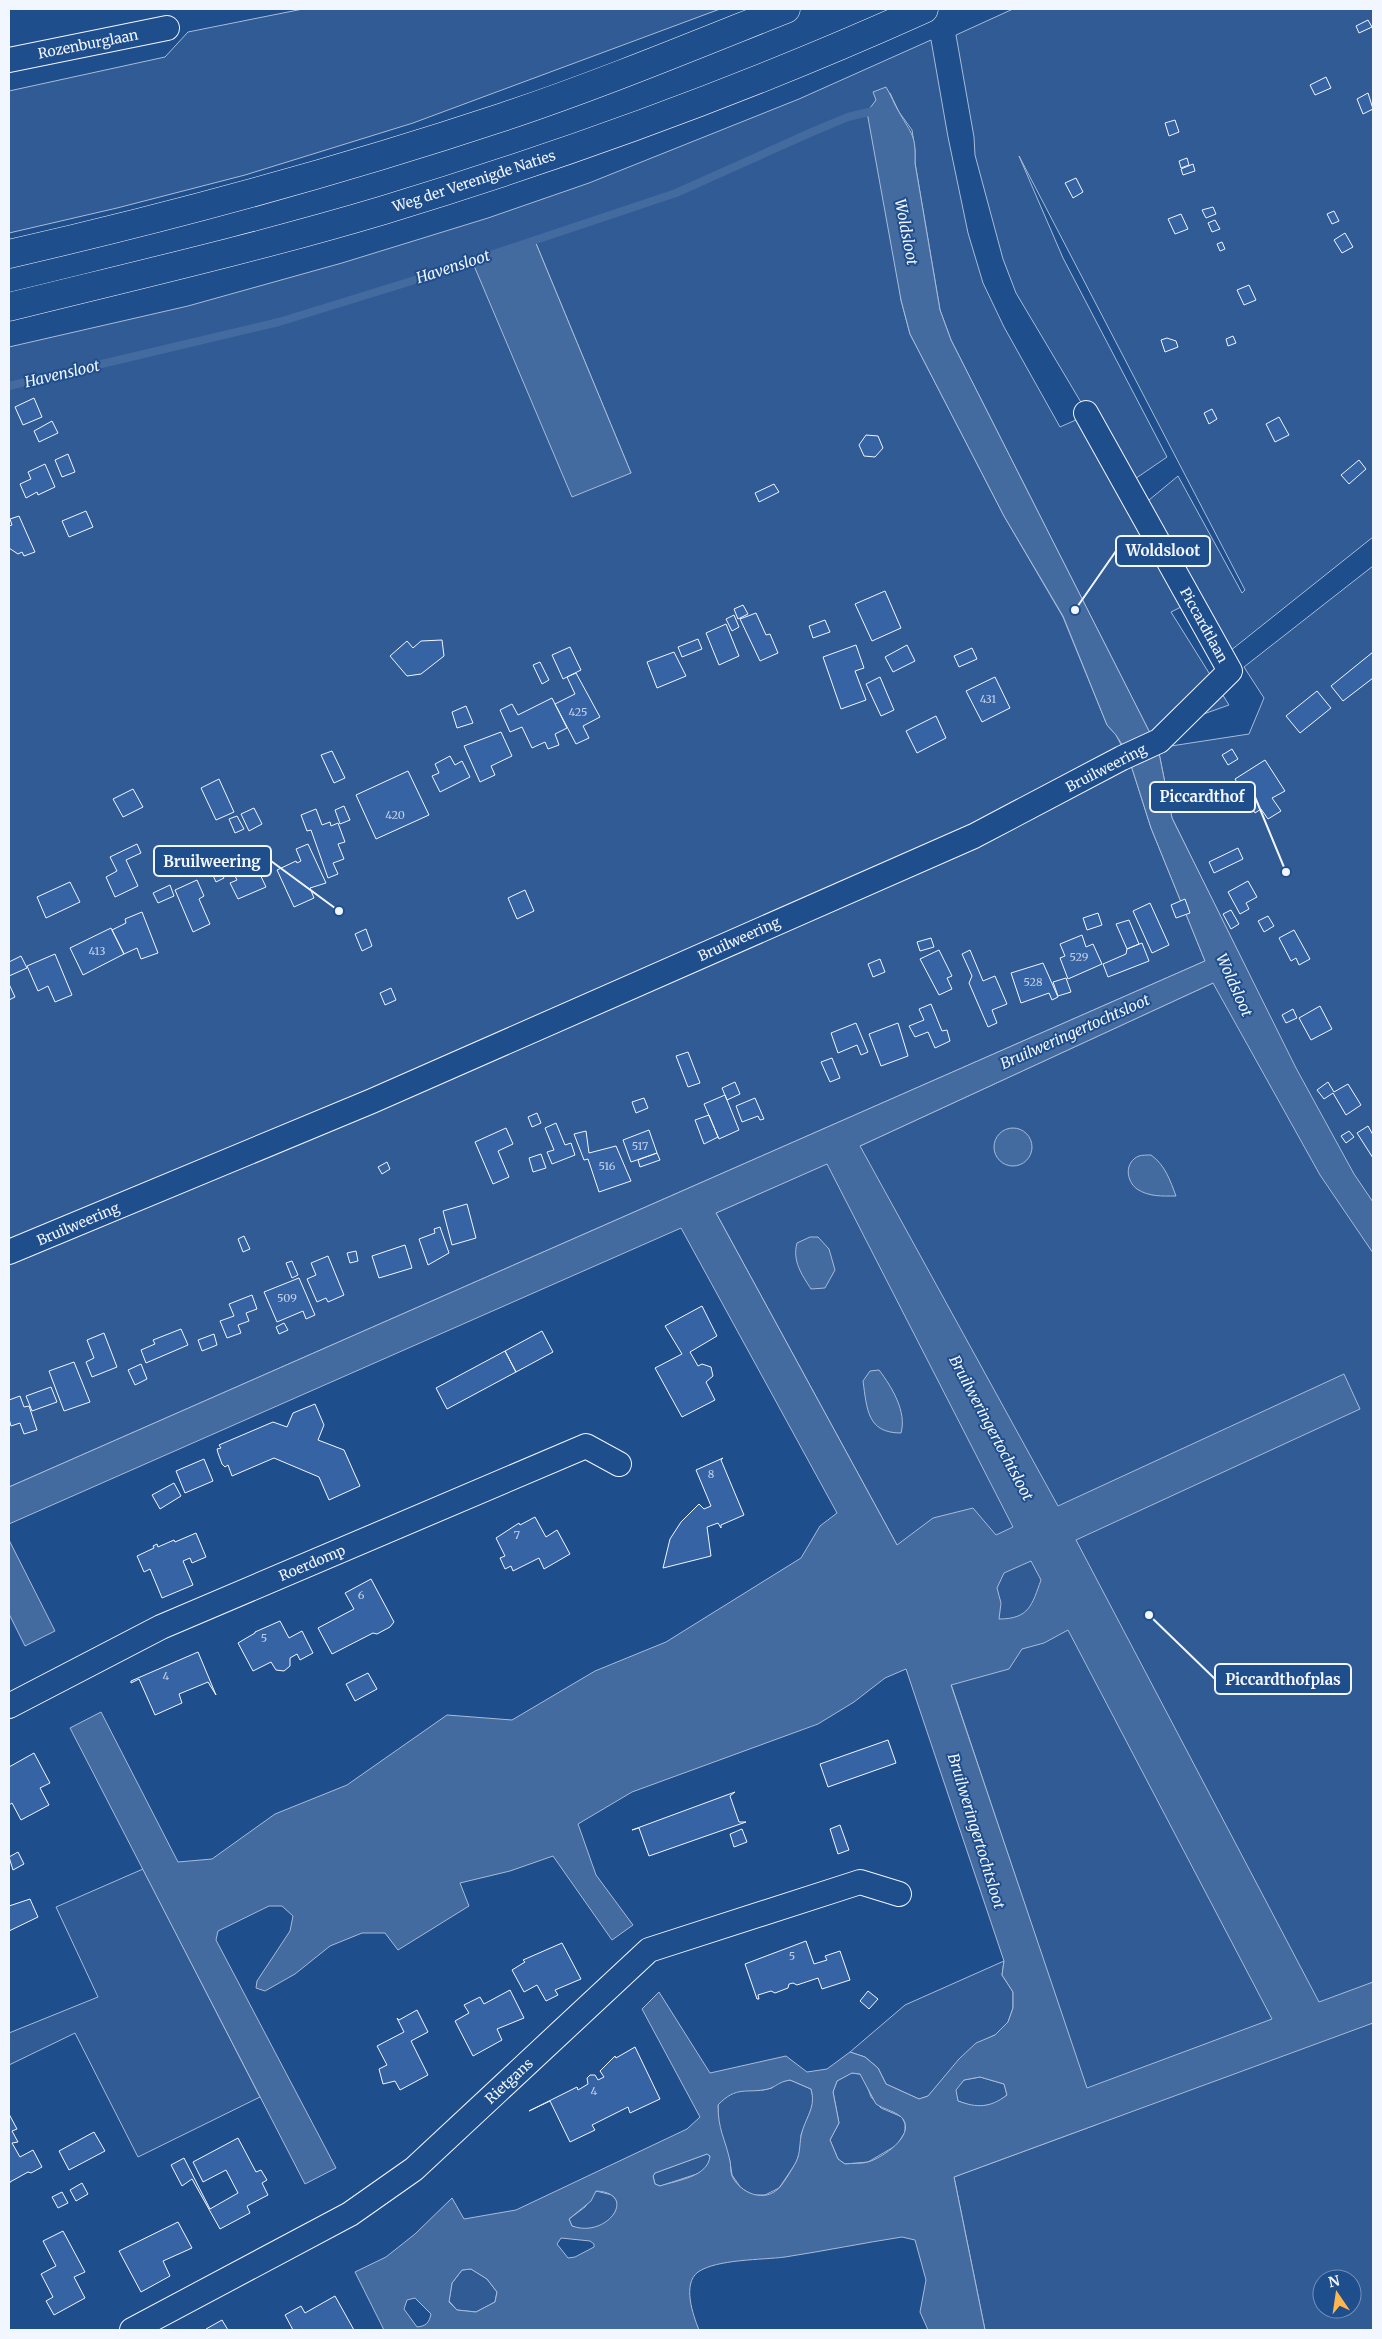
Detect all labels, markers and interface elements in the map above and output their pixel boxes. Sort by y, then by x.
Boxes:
street label: Rozenburglaan [36,25,140,63]
street label: Weg der Verenigde Naties [389,146,558,216]
water label: Woldsloot [891,197,922,267]
water label: Havensloot [413,245,493,288]
water label: Havensloot [22,355,102,392]
callout: Woldsloot [1116,536,1210,566]
text: Woldsloot [1125,541,1200,560]
street label: Piccardtlaan [1176,584,1232,666]
house number: 431 [980,692,996,706]
house number: 425 [569,705,587,719]
street label: Bruilweering [1063,740,1150,796]
callout: Piccardthof [1150,782,1255,812]
text: Piccardthof [1159,787,1246,806]
house number: 420 [385,808,405,822]
callout: Bruilweering [154,846,271,876]
text: Bruilweering [163,852,261,871]
street label: Bruilweering [695,913,783,965]
house number: 413 [89,944,105,958]
house number: 529 [1070,950,1089,964]
water label: Woldsloot [1212,950,1257,1020]
house number: 528 [1024,975,1043,989]
water label: Bruilweringertochtsloot [997,990,1153,1073]
house number: 517 [632,1139,648,1153]
house number: 516 [598,1159,616,1173]
street label: Bruilweering [34,1198,123,1250]
house number: 509 [277,1291,297,1305]
water label: Bruilweringertochtsloot [945,1352,1038,1504]
house number: 8 [708,1467,715,1481]
house number: 7 [514,1528,520,1542]
street label: Roerdomp [276,1541,348,1585]
house number: 6 [358,1588,365,1602]
house number: 5 [261,1631,267,1645]
callout: Piccardthofplas [1215,1664,1351,1694]
house number: 4 [163,1669,170,1683]
text: Piccardthofplas [1225,1670,1341,1689]
water label: Bruilweringertochtsloot [944,1751,1009,1912]
house number: 5 [789,1949,795,1963]
street label: Rietgans [481,2054,537,2108]
house number: 4 [591,2084,598,2098]
north arrow [1312,2269,1362,2319]
text: N [1327,2271,1341,2291]

